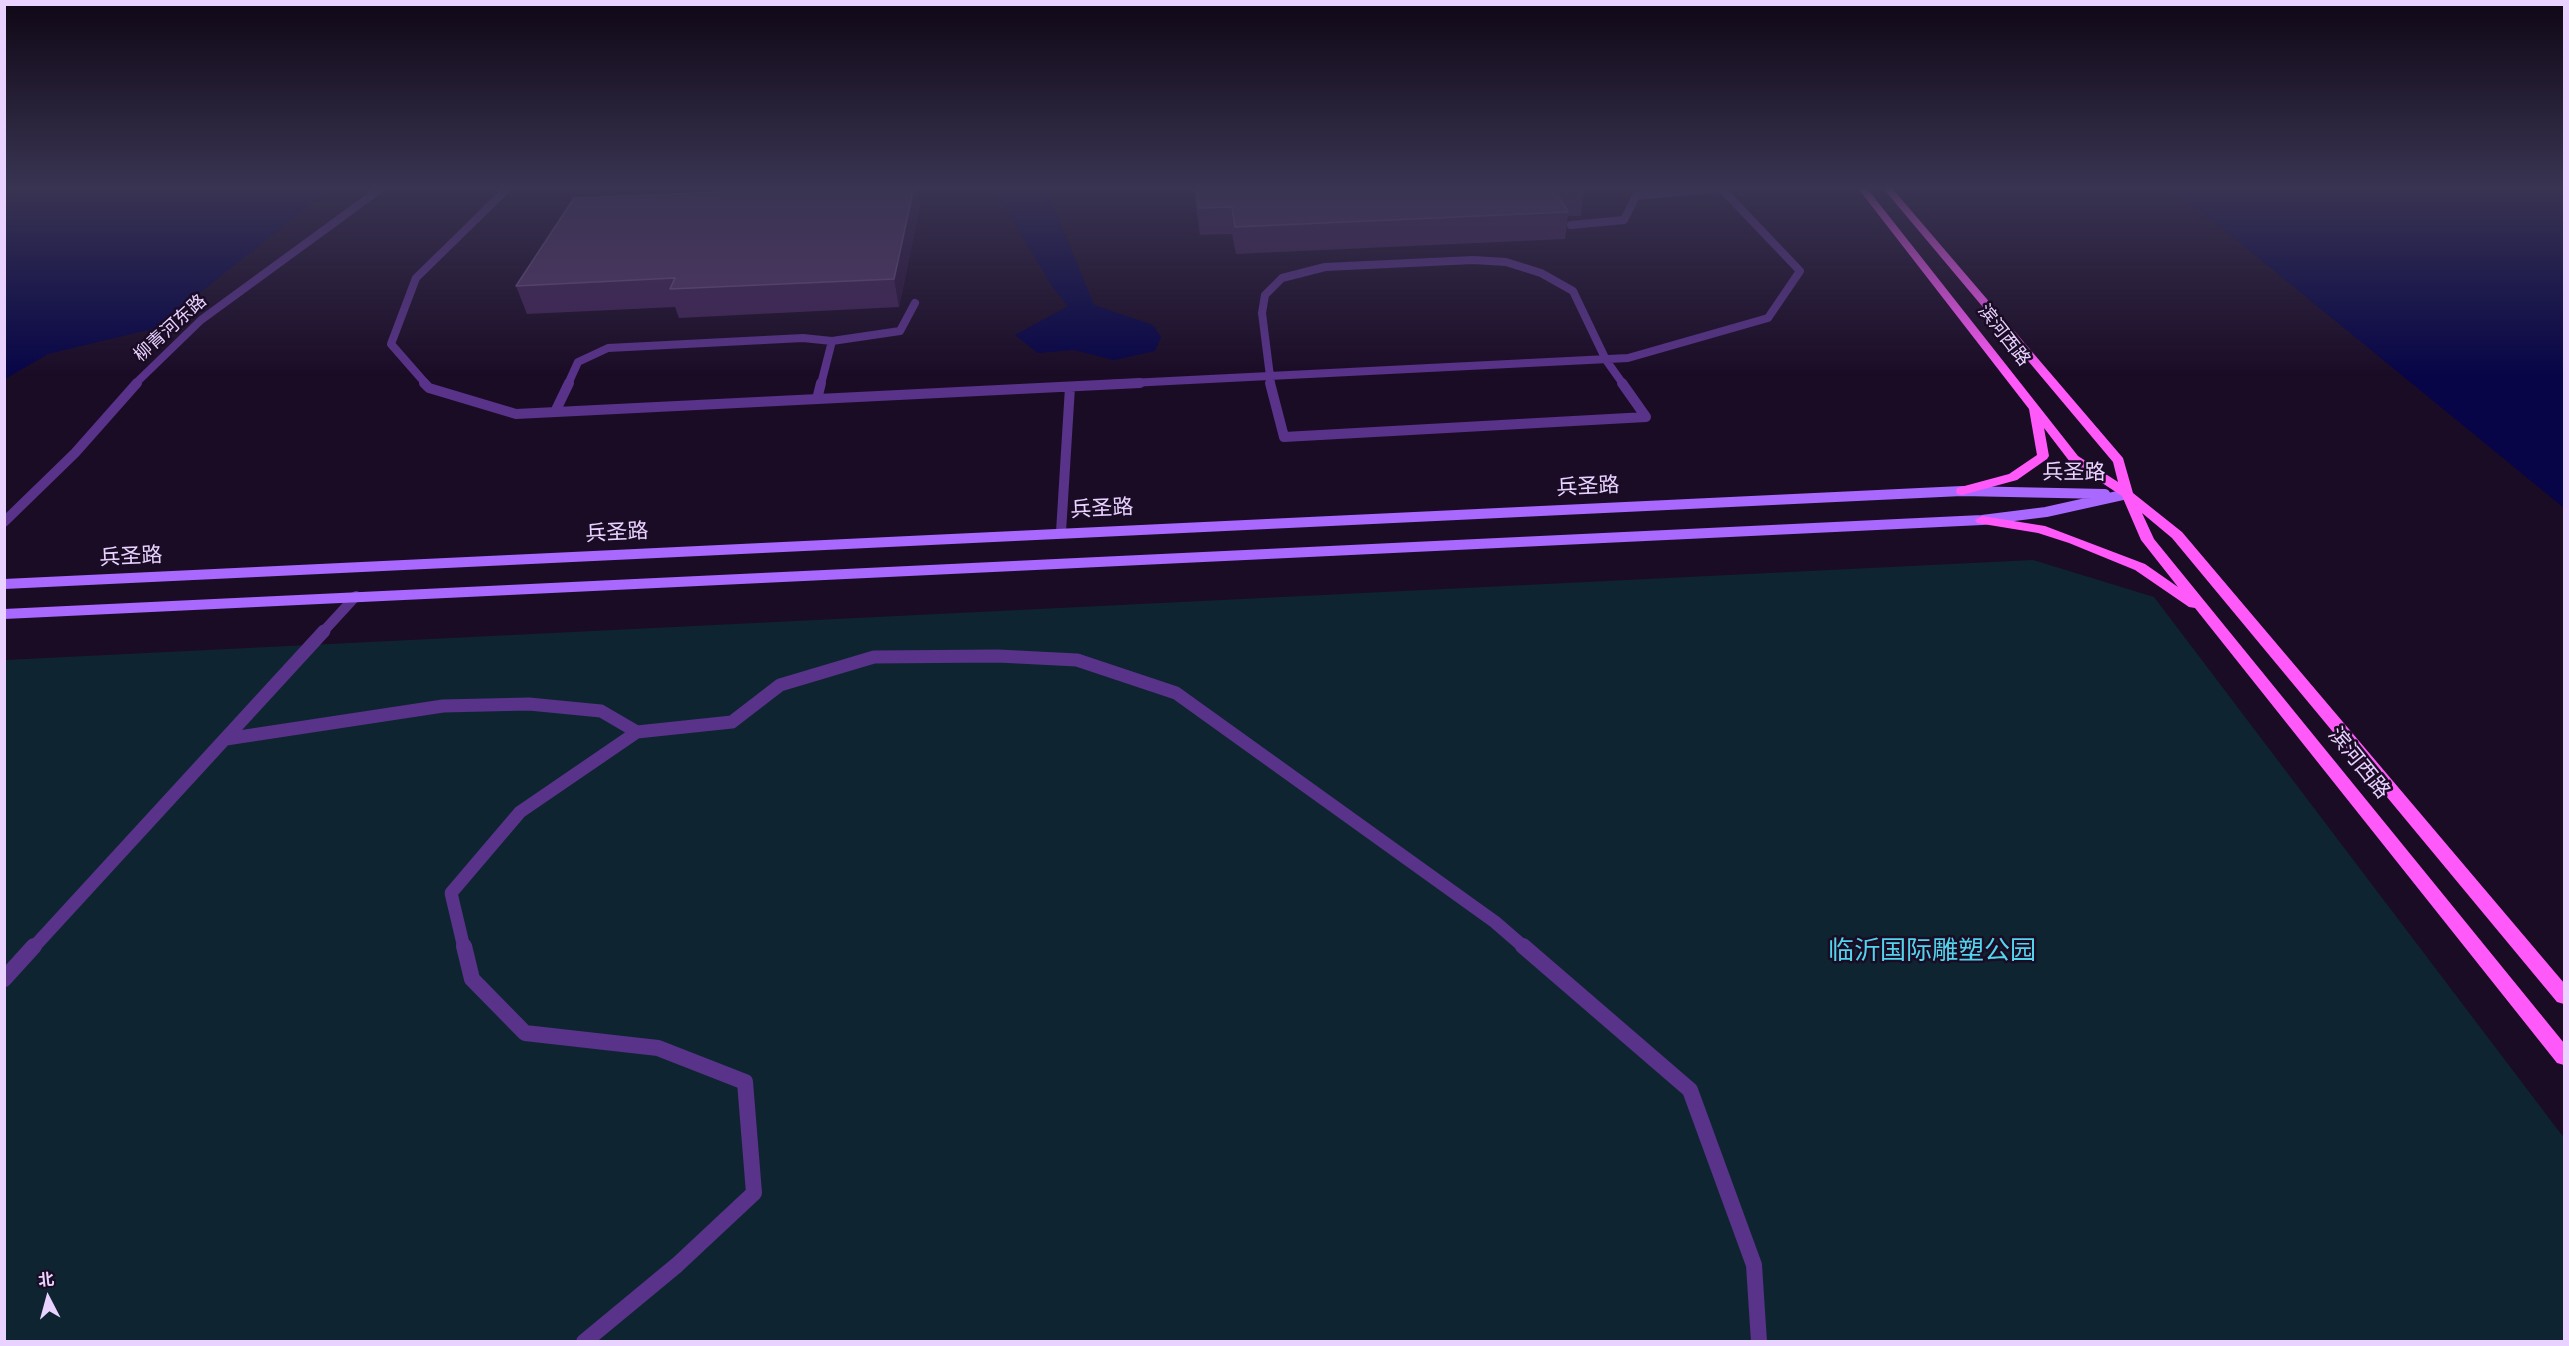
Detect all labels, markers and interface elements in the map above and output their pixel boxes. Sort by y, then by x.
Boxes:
street label: 柳青河东路 [130,291,212,367]
street label: 滨河西路 [1972,301,2034,371]
street label: 兵圣路 [2043,461,2105,487]
street label: 兵圣路 [1556,474,1620,502]
street label: 兵圣路 [1070,496,1134,524]
street label: 兵圣路 [585,520,649,548]
street label: 兵圣路 [99,544,163,572]
street label: 滨河西路 [2322,723,2394,805]
park label: 临沂国际雕塑公园 [1828,937,2036,969]
text: 北 [37,1267,55,1292]
north arrow [18,1268,78,1328]

